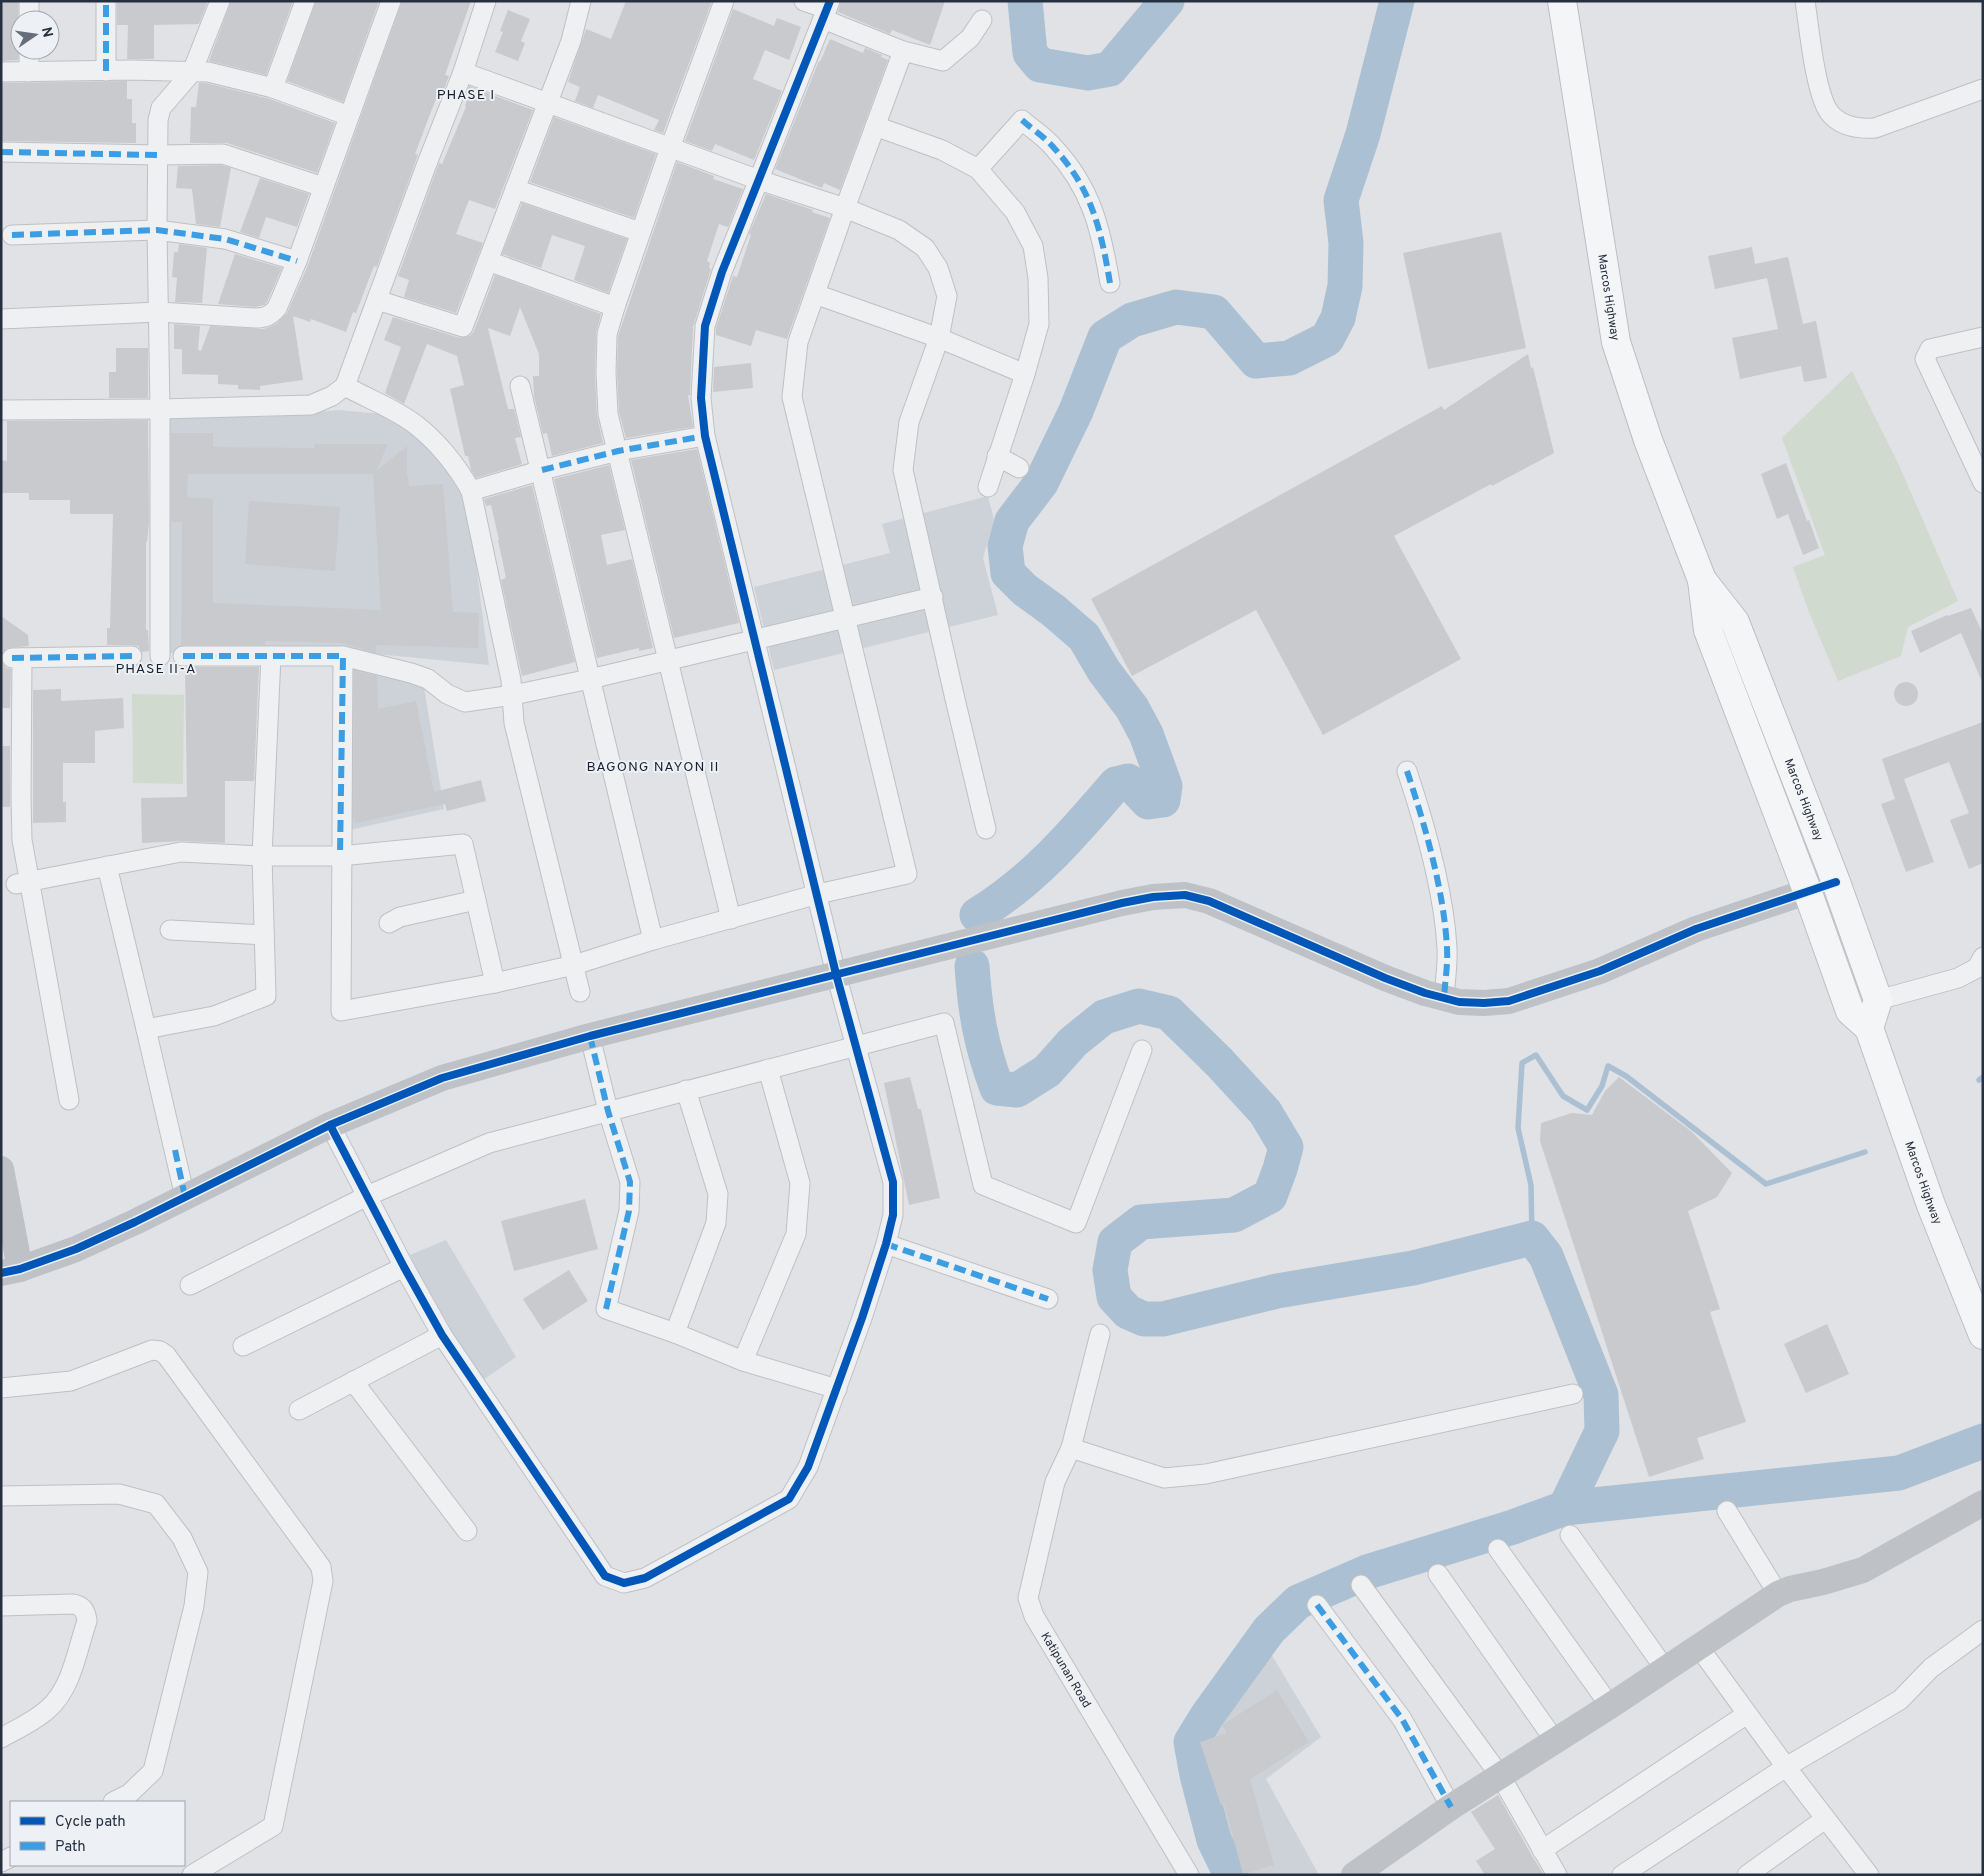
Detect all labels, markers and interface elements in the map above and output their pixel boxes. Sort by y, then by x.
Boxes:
north arrow [10,10,60,60]
text: N [37,26,56,39]
district label: PHASE I [437,87,495,104]
street label: Marcos Highway [1593,253,1623,342]
district label: PHASE II-A [115,661,197,678]
street label: Marcos Highway [1780,756,1826,844]
district label: BAGONG NAYON II [586,759,720,776]
street label: Marcos Highway [1900,1139,1945,1227]
street label: Katipunan Road [1037,1630,1094,1711]
legend [10,1801,185,1866]
text: Cycle path [55,1813,126,1832]
text: Path [55,1838,86,1857]

